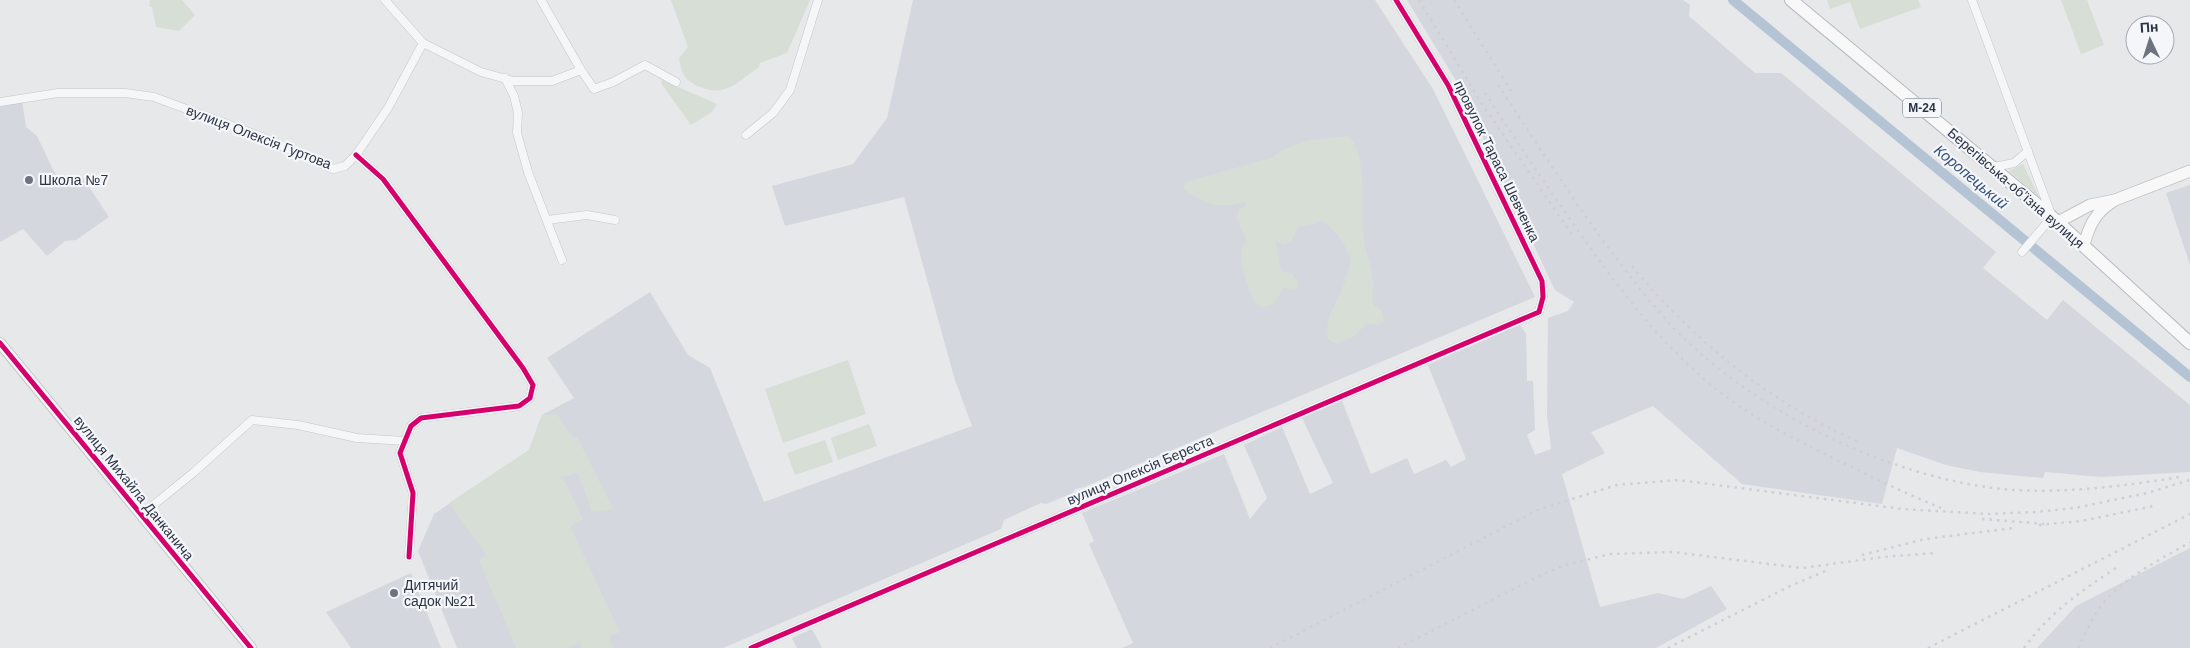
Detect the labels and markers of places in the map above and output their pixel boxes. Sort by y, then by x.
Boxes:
place label: Школа №7 [39,172,108,188]
marker: Школа №7 [23,174,35,186]
place label: Дитячий садок №21 [404,577,476,609]
marker: Дитячий садок №21 [388,587,400,599]

